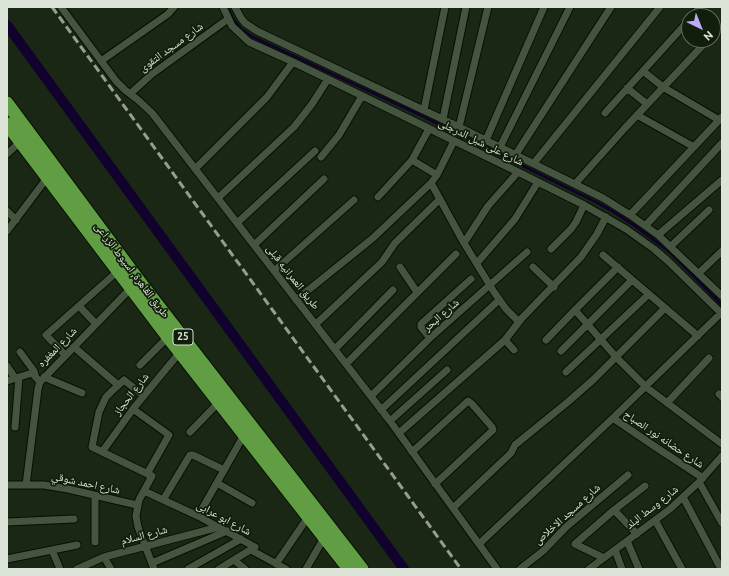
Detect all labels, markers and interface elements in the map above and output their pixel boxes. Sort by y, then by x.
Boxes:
north arrow [681,8,721,48]
street label: شارع مسجد التقوى [136,19,206,75]
text: N [701,29,716,43]
street label: شارع على شبل الدرجلى [436,116,526,168]
street label: طريق القاهرة, اسيوط الزراعى [92,220,172,320]
street label: طريق العمرانيه قبلى [264,242,322,312]
street label: شارع البحر [420,296,462,334]
street label: شارع المغفره [35,324,79,370]
road number: 25 [173,329,193,345]
street label: شارع الحجاز [110,370,152,418]
street label: شارع حضانه نور الصباح [621,407,707,471]
street label: شارع احمد شوقي [50,469,122,497]
street label: شارع مسجد الاخلاص [531,481,603,547]
street label: شارع وسط البلد [623,482,681,532]
street label: شارع ابو عرابى [194,498,254,538]
street label: شارع السلام [119,522,169,548]

